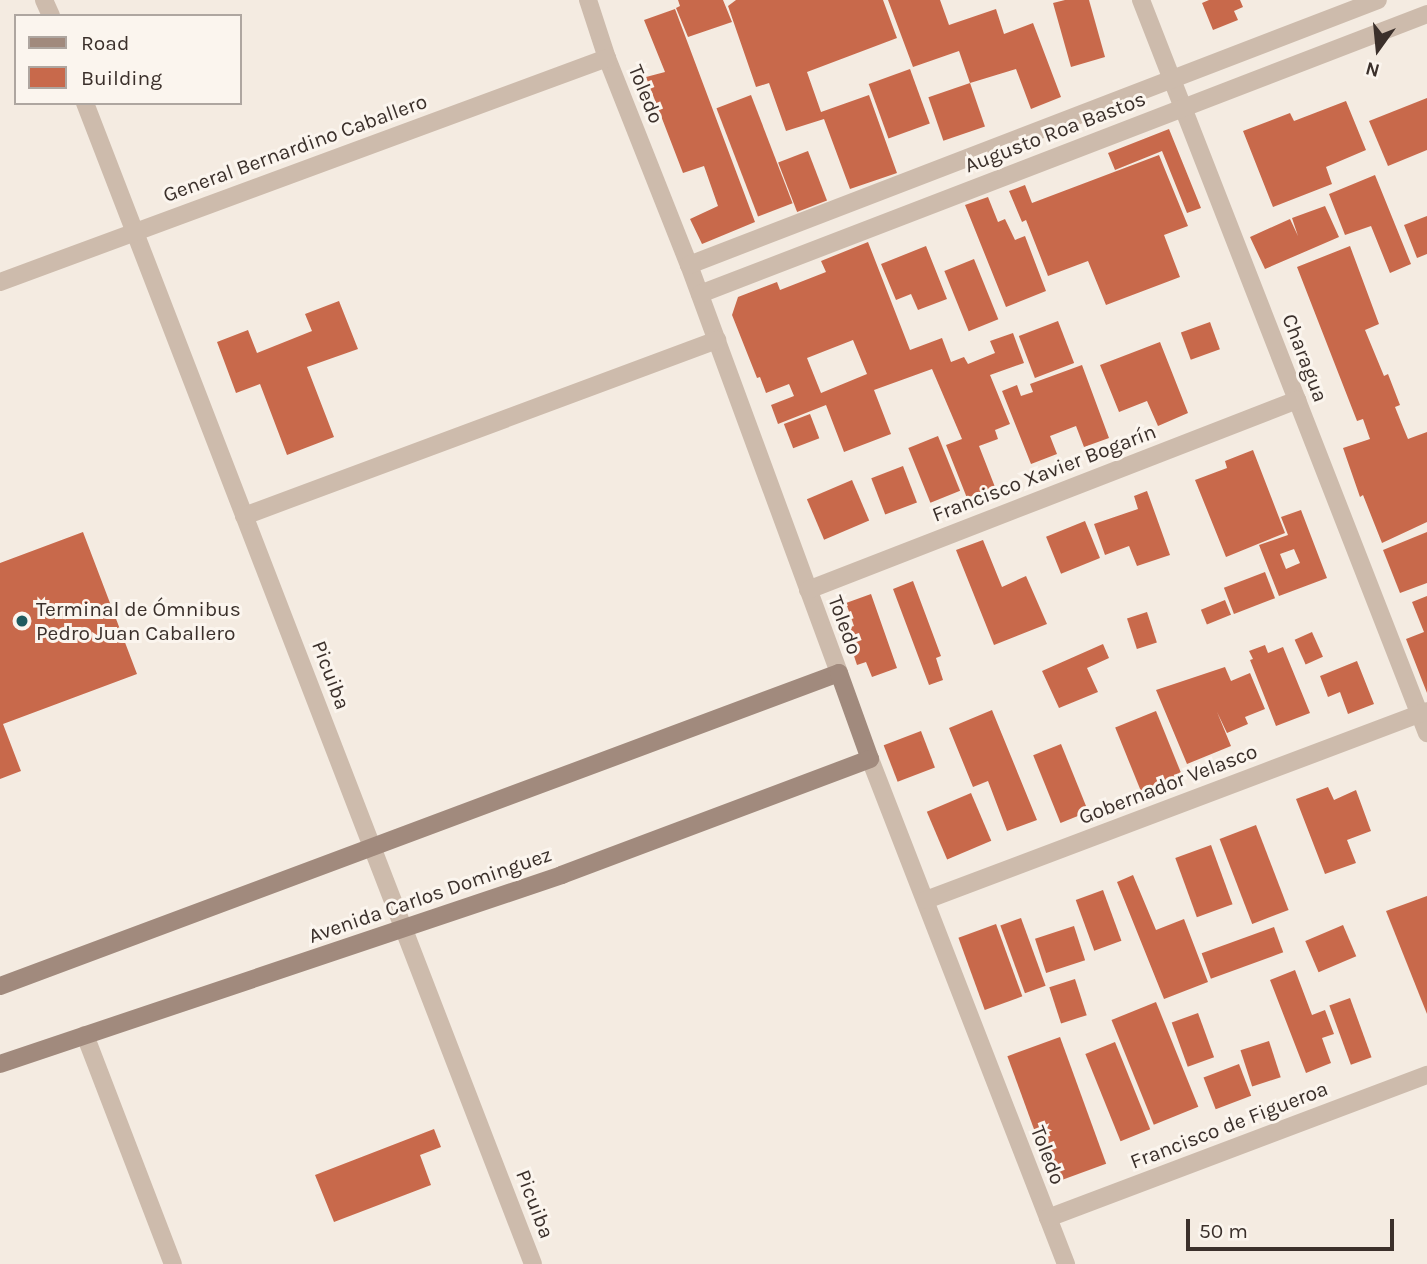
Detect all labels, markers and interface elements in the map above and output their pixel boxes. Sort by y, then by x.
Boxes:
legend [14,14,242,105]
north arrow [1343,14,1413,84]
text: Road [81,31,129,55]
text: N [1363,57,1382,82]
street label: Toledo [623,61,669,127]
text: Building [81,66,162,90]
street label: Augusto Roa Bastos [961,86,1149,178]
street label: General Bernardino Caballero [160,88,430,208]
street label: Charagua [1277,310,1333,406]
street label: Francisco Xavier Bogarín [928,419,1160,527]
street label: Toledo [823,592,867,658]
place label: Terminal de Ómnibus Pedro Juan Caballero [36,596,241,646]
marker: Terminal de Ómnibus Pedro Juan Caballero [14,613,30,629]
street label: Picuiba [306,637,356,713]
street label: Gobernador Velasco [1075,738,1261,830]
street label: Avenida Carlos Dominguez [305,841,555,949]
street label: Francisco de Figueroa [1127,1076,1331,1174]
street label: Toledo [1025,1122,1071,1188]
street label: Picuiba [510,1166,560,1242]
scale bar [1189,1204,1397,1248]
text: 50 m [1199,1219,1248,1243]

